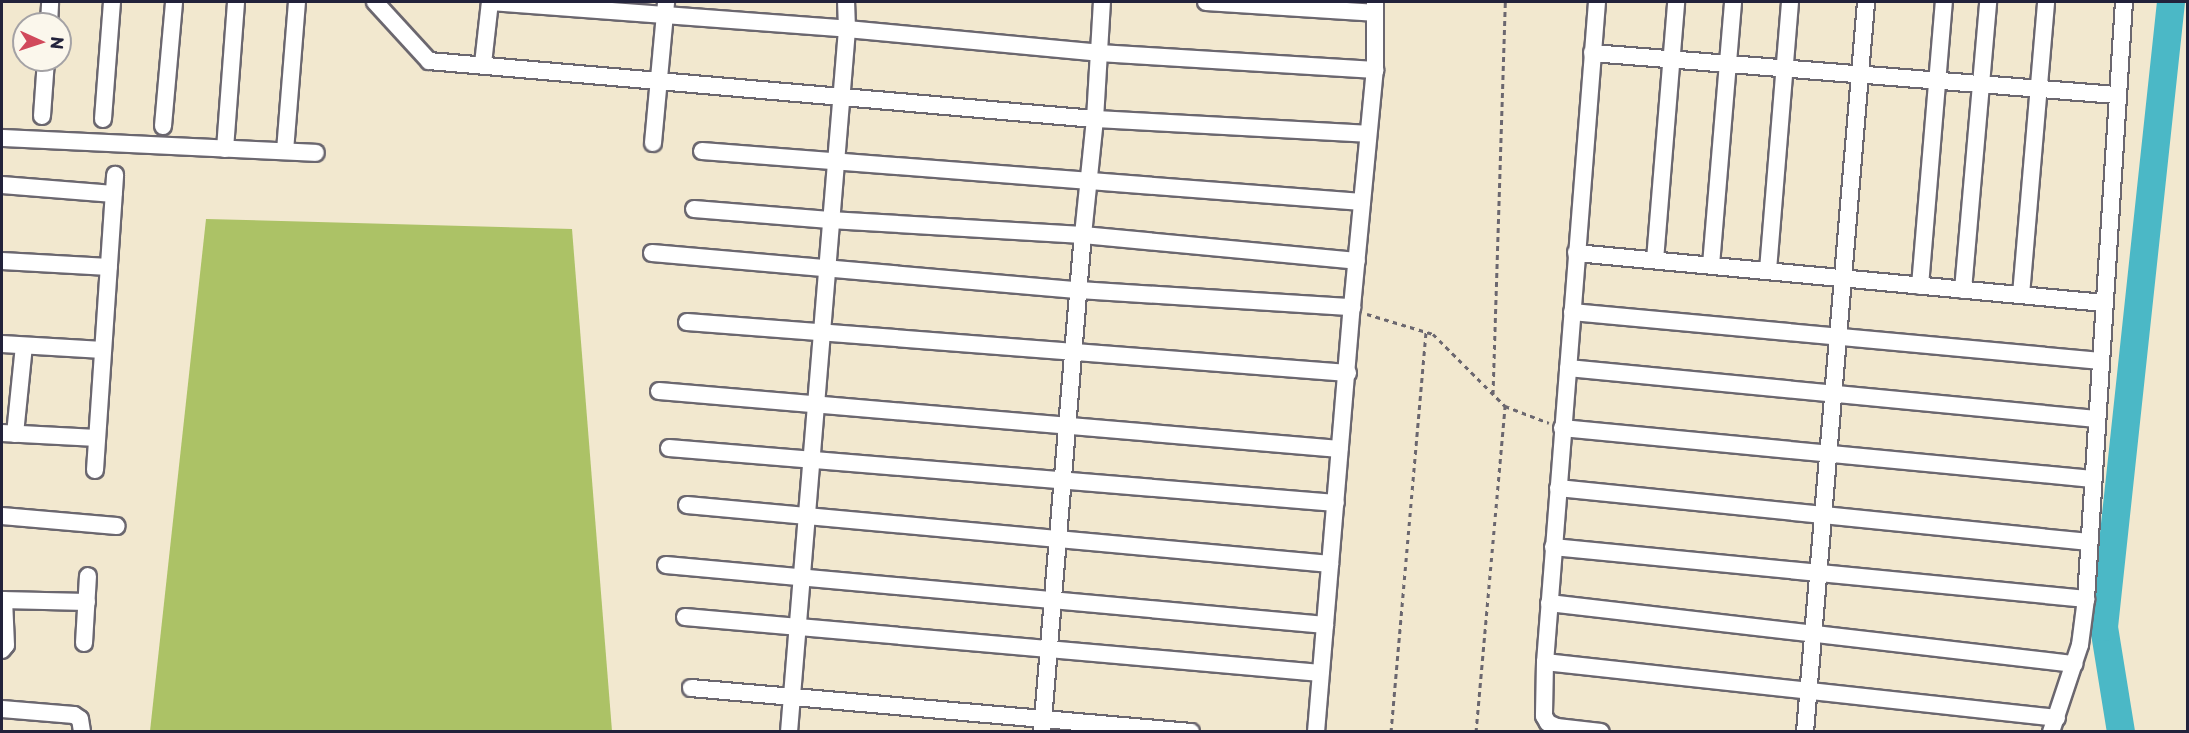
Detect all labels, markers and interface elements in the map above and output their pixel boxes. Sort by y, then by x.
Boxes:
north arrow [12,12,72,72]
text: N [46,36,70,50]

